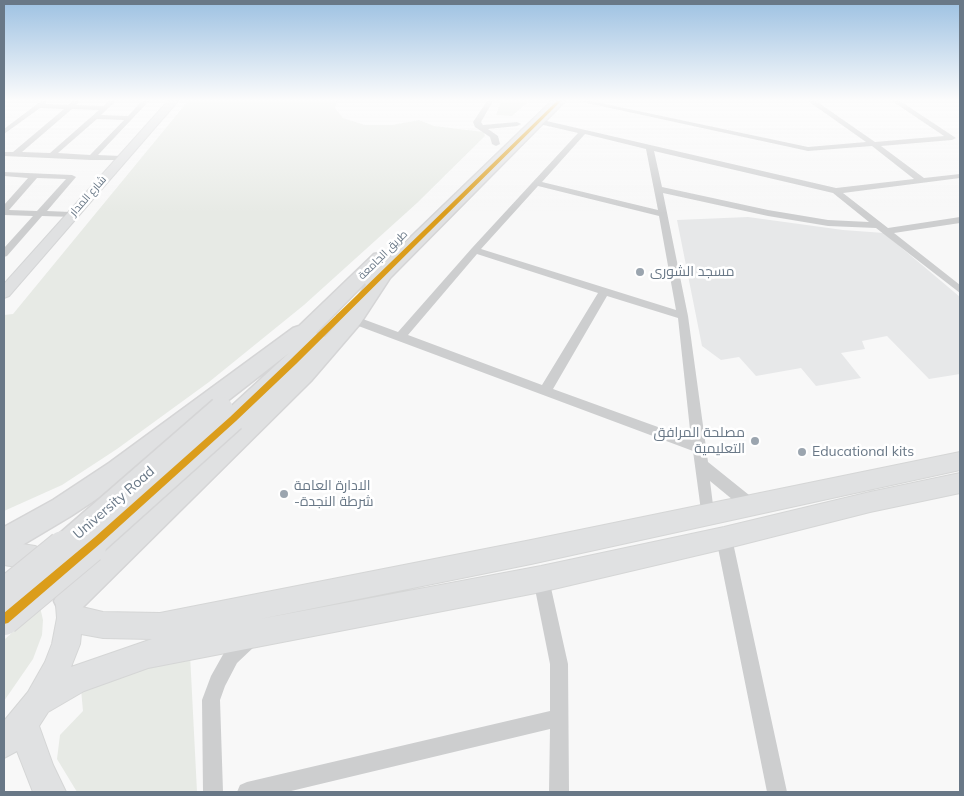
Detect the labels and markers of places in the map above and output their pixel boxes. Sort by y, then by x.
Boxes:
place label: مسجد الشورى [650,264,735,280]
marker: مسجد الشورى [634,266,646,278]
place label: مصلحة المرافق التعليمية [654,425,745,458]
marker: مصلحة المرافق التعليمية [749,435,761,447]
place label: Educational kits [812,444,914,460]
marker: Educational kits [796,446,808,458]
place label: الادارة العامة -شرطة النجدة [294,478,374,511]
marker: الادارة العامة -شرطة النجدة [278,488,290,500]

